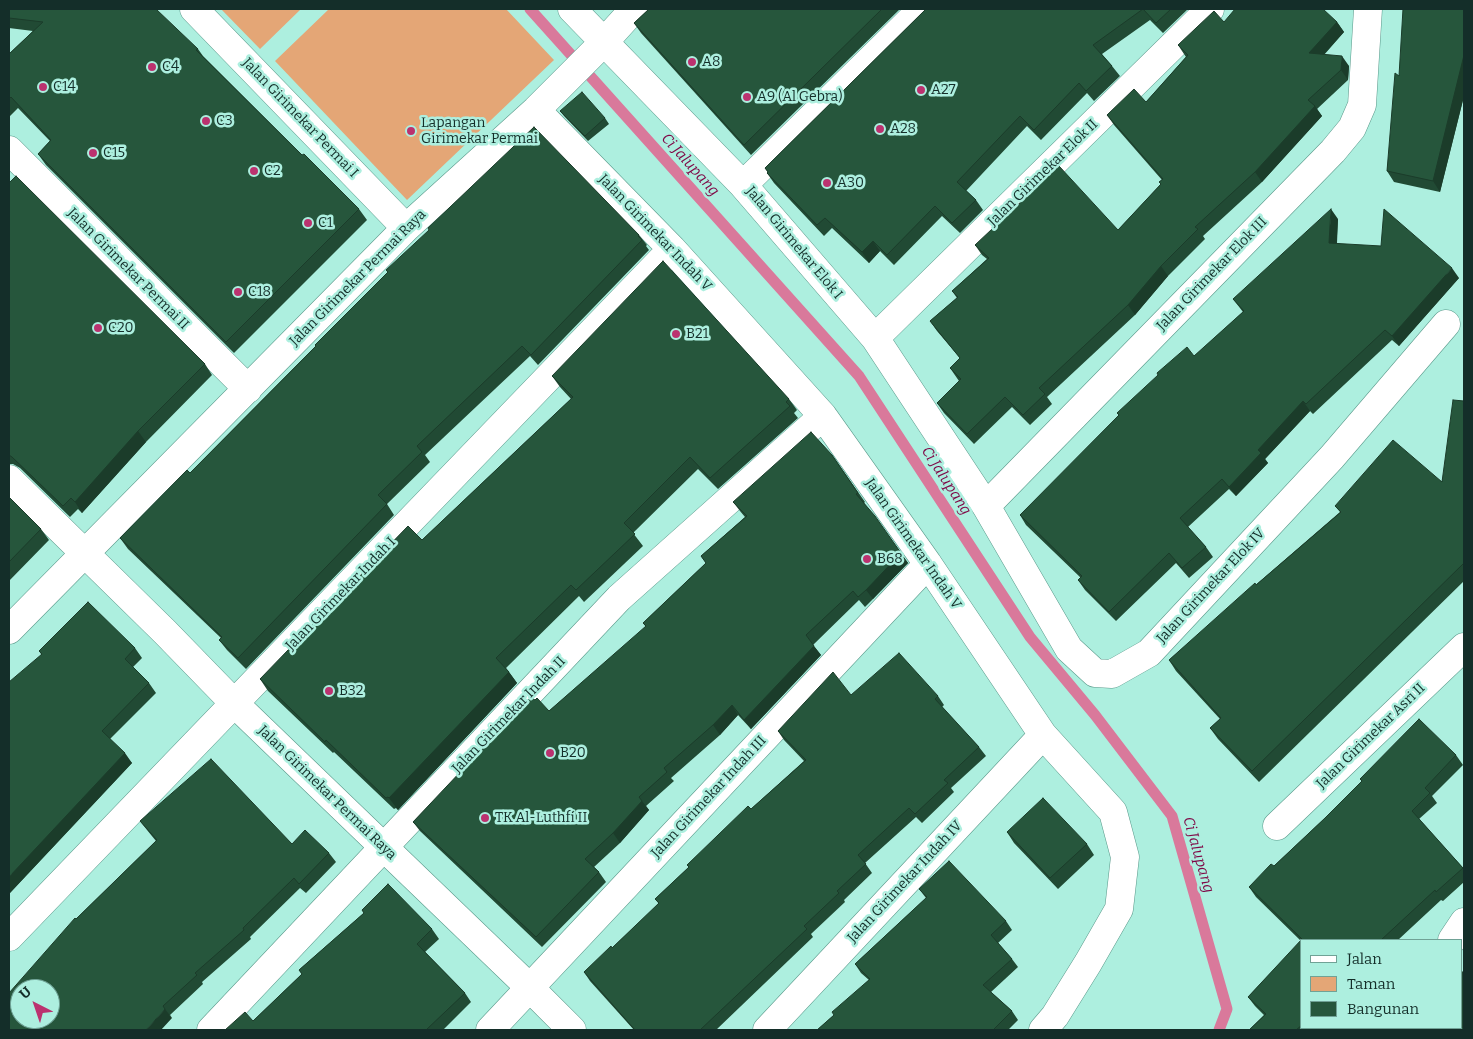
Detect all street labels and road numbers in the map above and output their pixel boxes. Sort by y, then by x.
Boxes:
street label: Jalan Girimekar Permai I [238,55,362,181]
street label: Jalan Girimekar Elok II [985,116,1101,230]
street label: Jalan Girimekar Indah V [595,171,715,295]
street label: Jalan Girimekar Elok I [742,183,846,303]
street label: Jalan Girimekar Permai II [64,205,192,333]
street label: Jalan Girimekar Permai Raya [286,206,430,350]
street label: Jalan Girimekar Elok III [1153,214,1271,334]
street label: Jalan Girimekar Indah V [861,475,965,613]
street label: Jalan Girimekar Elok IV [1153,525,1269,647]
street label: Jalan Girimekar Indah I [282,534,400,654]
street label: Jalan Girimekar Indah II [449,653,569,777]
street label: Jalan Girimekar Asri II [1313,680,1429,792]
street label: Jalan Girimekar Permai Raya [254,722,400,864]
street label: Jalan Girimekar Indah III [648,732,770,862]
street label: Jalan Girimekar Indah IV [844,818,966,946]

